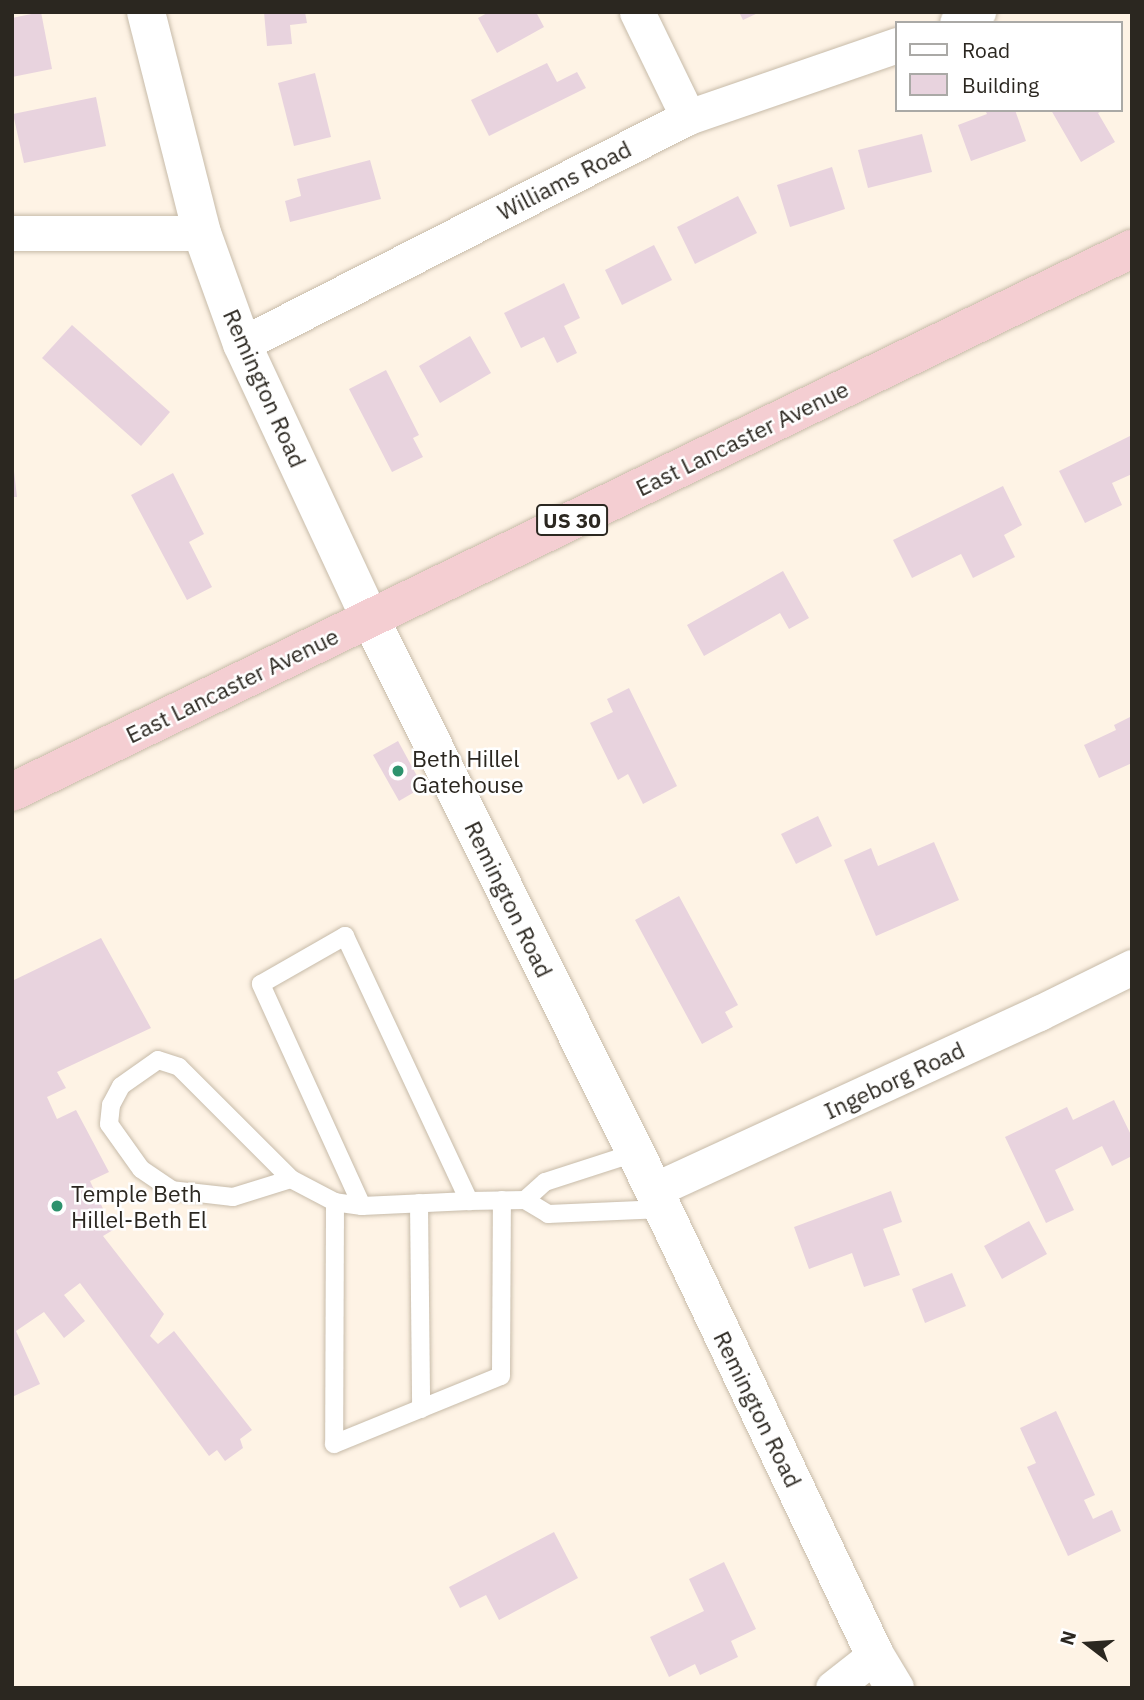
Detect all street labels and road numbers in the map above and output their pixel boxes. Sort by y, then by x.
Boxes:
street label: Williams Road [493,135,635,225]
street label: Remington Road [218,305,312,471]
street label: East Lancaster Avenue [631,374,853,502]
road number: US 30 [535,503,609,538]
street label: East Lancaster Avenue [121,621,343,749]
street label: Remington Road [459,816,559,982]
street label: Ingeborg Road [820,1035,968,1125]
street label: Remington Road [708,1326,808,1492]

